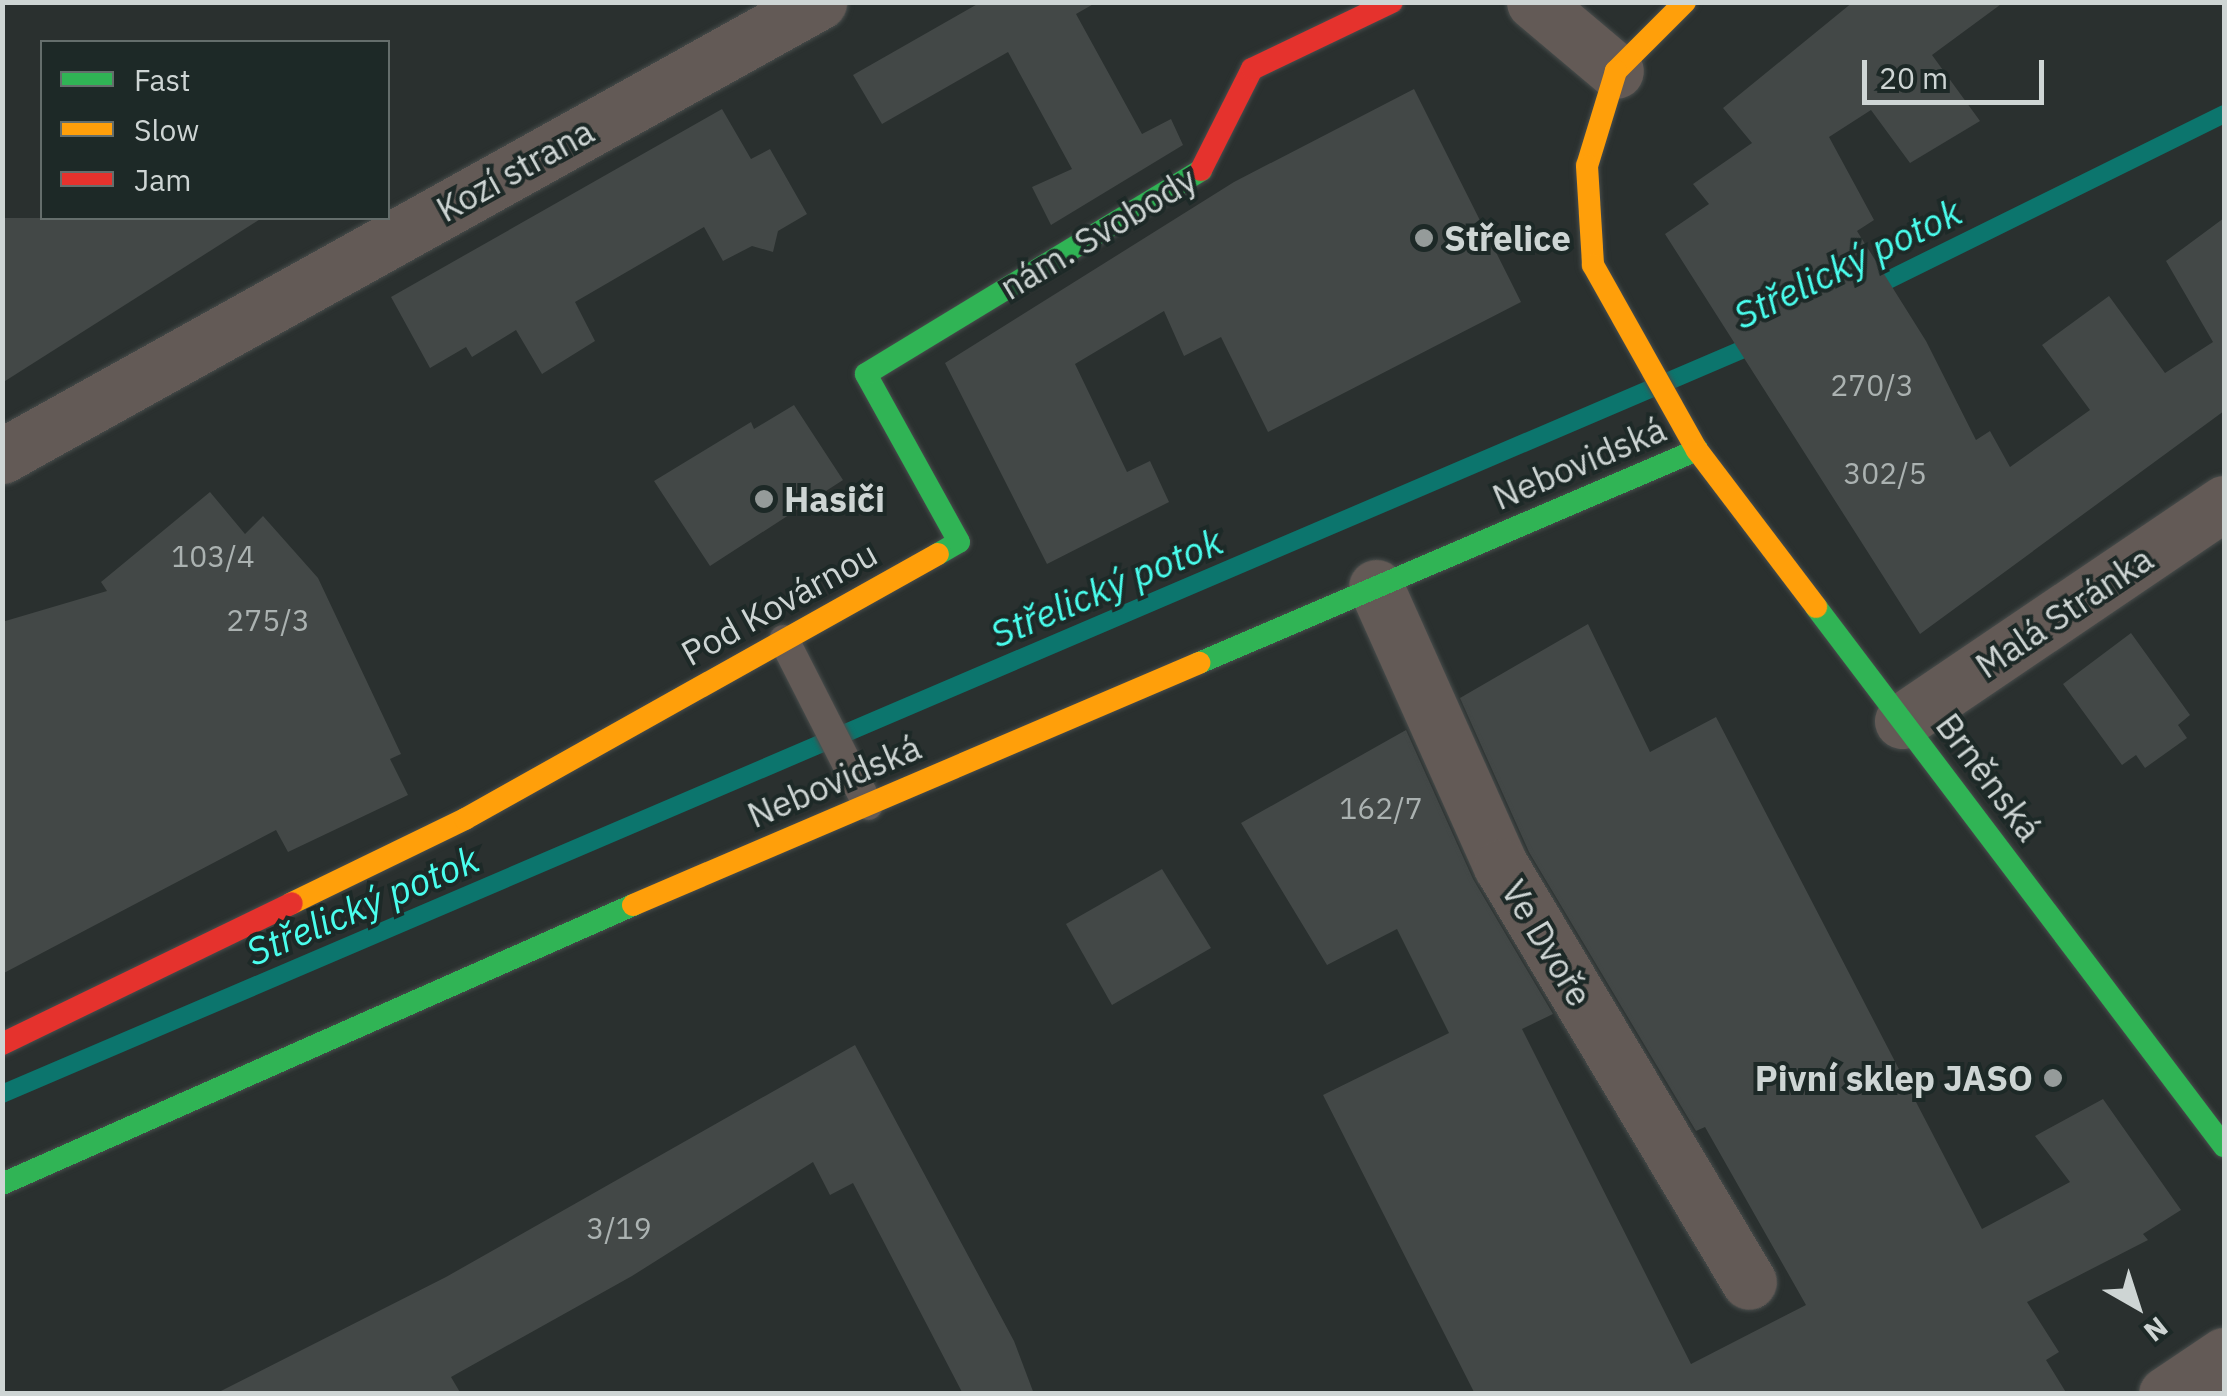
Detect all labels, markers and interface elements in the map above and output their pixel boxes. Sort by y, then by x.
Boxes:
legend [40,40,390,220]
scale bar [1867,40,2050,102]
text: 20 m [1879,58,1948,97]
text: Fast [134,60,191,99]
text: Slow [134,110,199,149]
street label: Kozí strana [429,110,601,230]
street label: nám. Svobody [992,158,1204,308]
text: Jam [134,160,192,199]
water label: Střelický potok [1726,188,1968,338]
place label: Střelice [1444,217,1571,259]
marker: Střelice [1413,227,1435,249]
house number: 270/3 [1830,367,1914,403]
street label: Nebovidská [1486,408,1672,518]
house number: 302/5 [1843,455,1927,491]
place label: Hasiči [784,478,885,520]
marker: Hasiči [753,488,775,510]
water label: Střelický potok [983,518,1229,656]
street label: Pod Kovárnou [674,532,884,674]
street label: Malá Stránka [1968,537,2160,687]
house number: 103/4 [171,538,255,574]
house number: 275/3 [226,602,310,638]
street label: Brněnská [1927,705,2051,849]
street label: Nebovidská [741,726,927,836]
house number: 162/7 [1339,790,1423,826]
water label: Střelický potok [239,836,485,974]
street label: Ve Dvoře [1493,872,1601,1014]
place label: Pivní sklep JASO [1755,1057,2033,1099]
marker: Pivní sklep JASO [2042,1067,2064,1089]
house number: 3/19 [586,1210,652,1246]
north arrow [2087,1256,2187,1356]
text: N [2137,1309,2176,1350]

